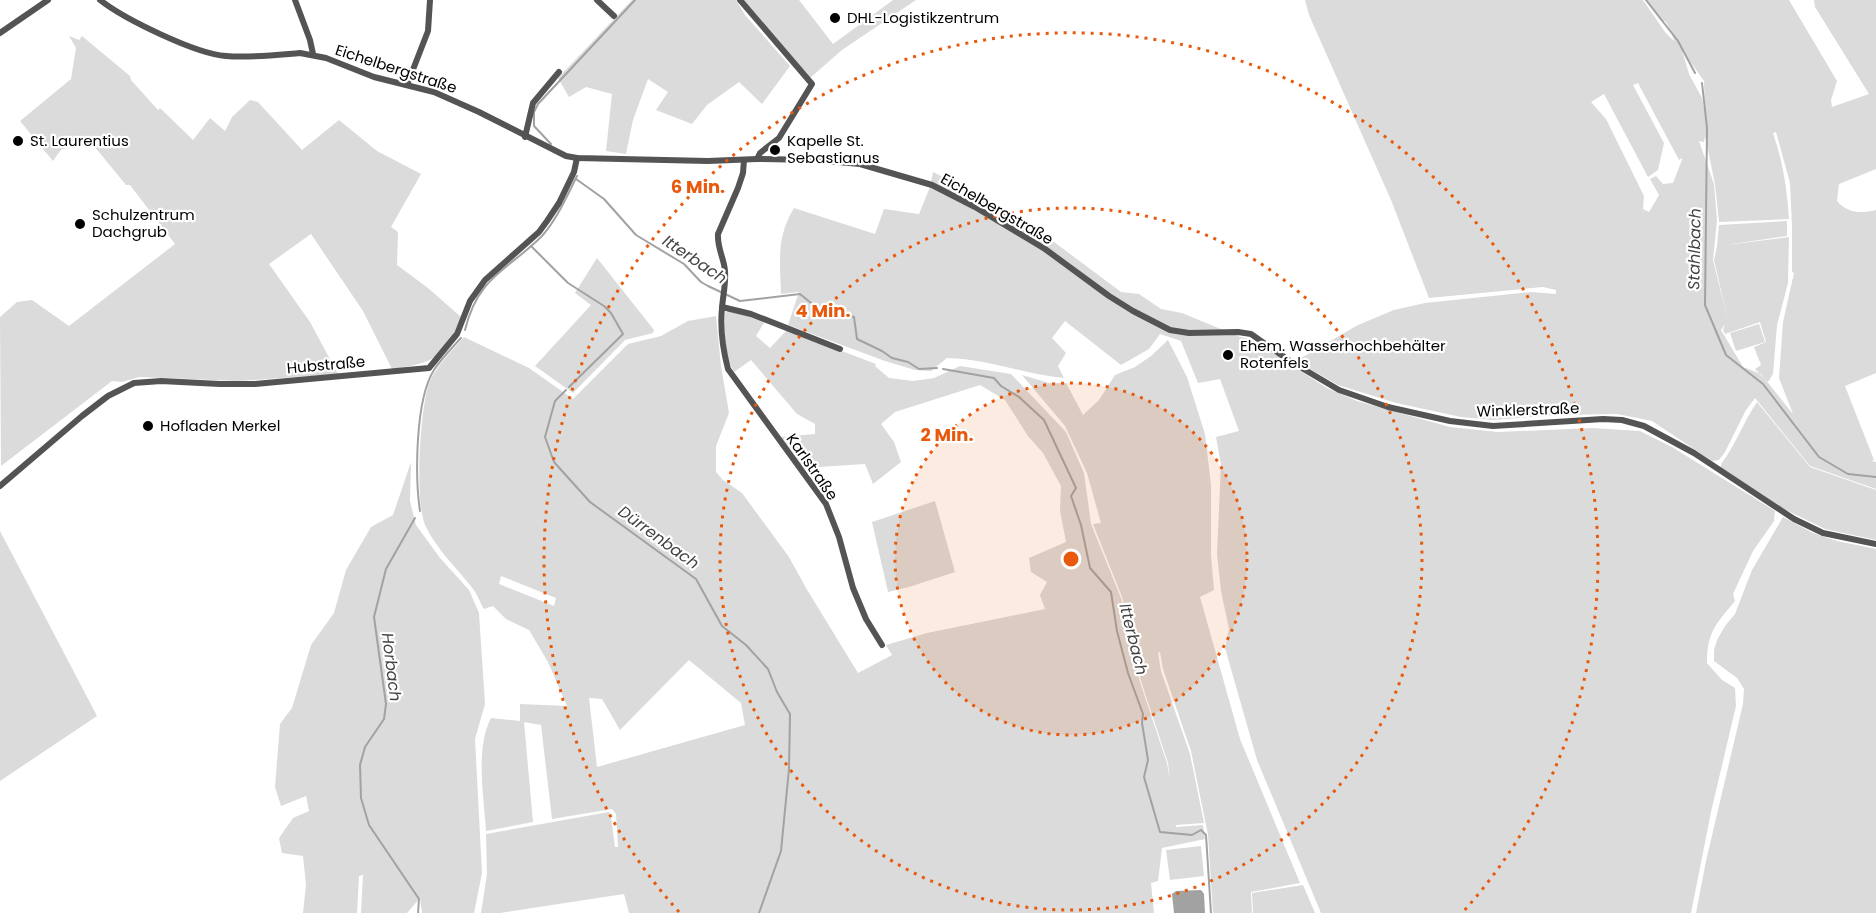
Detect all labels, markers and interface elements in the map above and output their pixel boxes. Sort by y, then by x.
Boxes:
place label: DHL-Logistikzentrum [847,7,999,28]
marker: DHL-Logistikzentrum [828,11,842,25]
street label: Eichelbergstraße [333,39,460,98]
place label: St. Laurentius [30,130,129,151]
place label: Kapelle St. Sebastianus [787,130,880,168]
marker: St. Laurentius [11,134,25,148]
marker: Kapelle St. Sebastianus [768,143,782,157]
street label: Eichelbergstraße [937,168,1057,249]
text: 6 Min. [671,174,725,199]
place label: Schulzentrum Dachgrub [92,204,195,242]
water label: Stahlbach [1682,208,1707,290]
marker: Schulzentrum Dachgrub [73,217,87,231]
water label: Itterbach [658,229,731,289]
text: 4 Min. [795,298,851,323]
place label: Ehem. Wasserhochbehälter Rotenfels [1240,335,1446,373]
marker: Ehem. Wasserhochbehälter Rotenfels [1221,348,1235,362]
street label: Hubstraße [286,351,366,378]
street label: Winklerstraße [1476,397,1580,422]
place label: Hofladen Merkel [160,415,280,436]
marker: Hofladen Merkel [141,419,155,433]
text: 2 Min. [920,422,974,447]
street label: Karlstraße [782,429,843,504]
water label: Dürrenbach [613,500,704,575]
centre of rings [1061,549,1081,569]
water label: Itterbach [1114,601,1154,677]
water label: Horbach [376,631,407,703]

